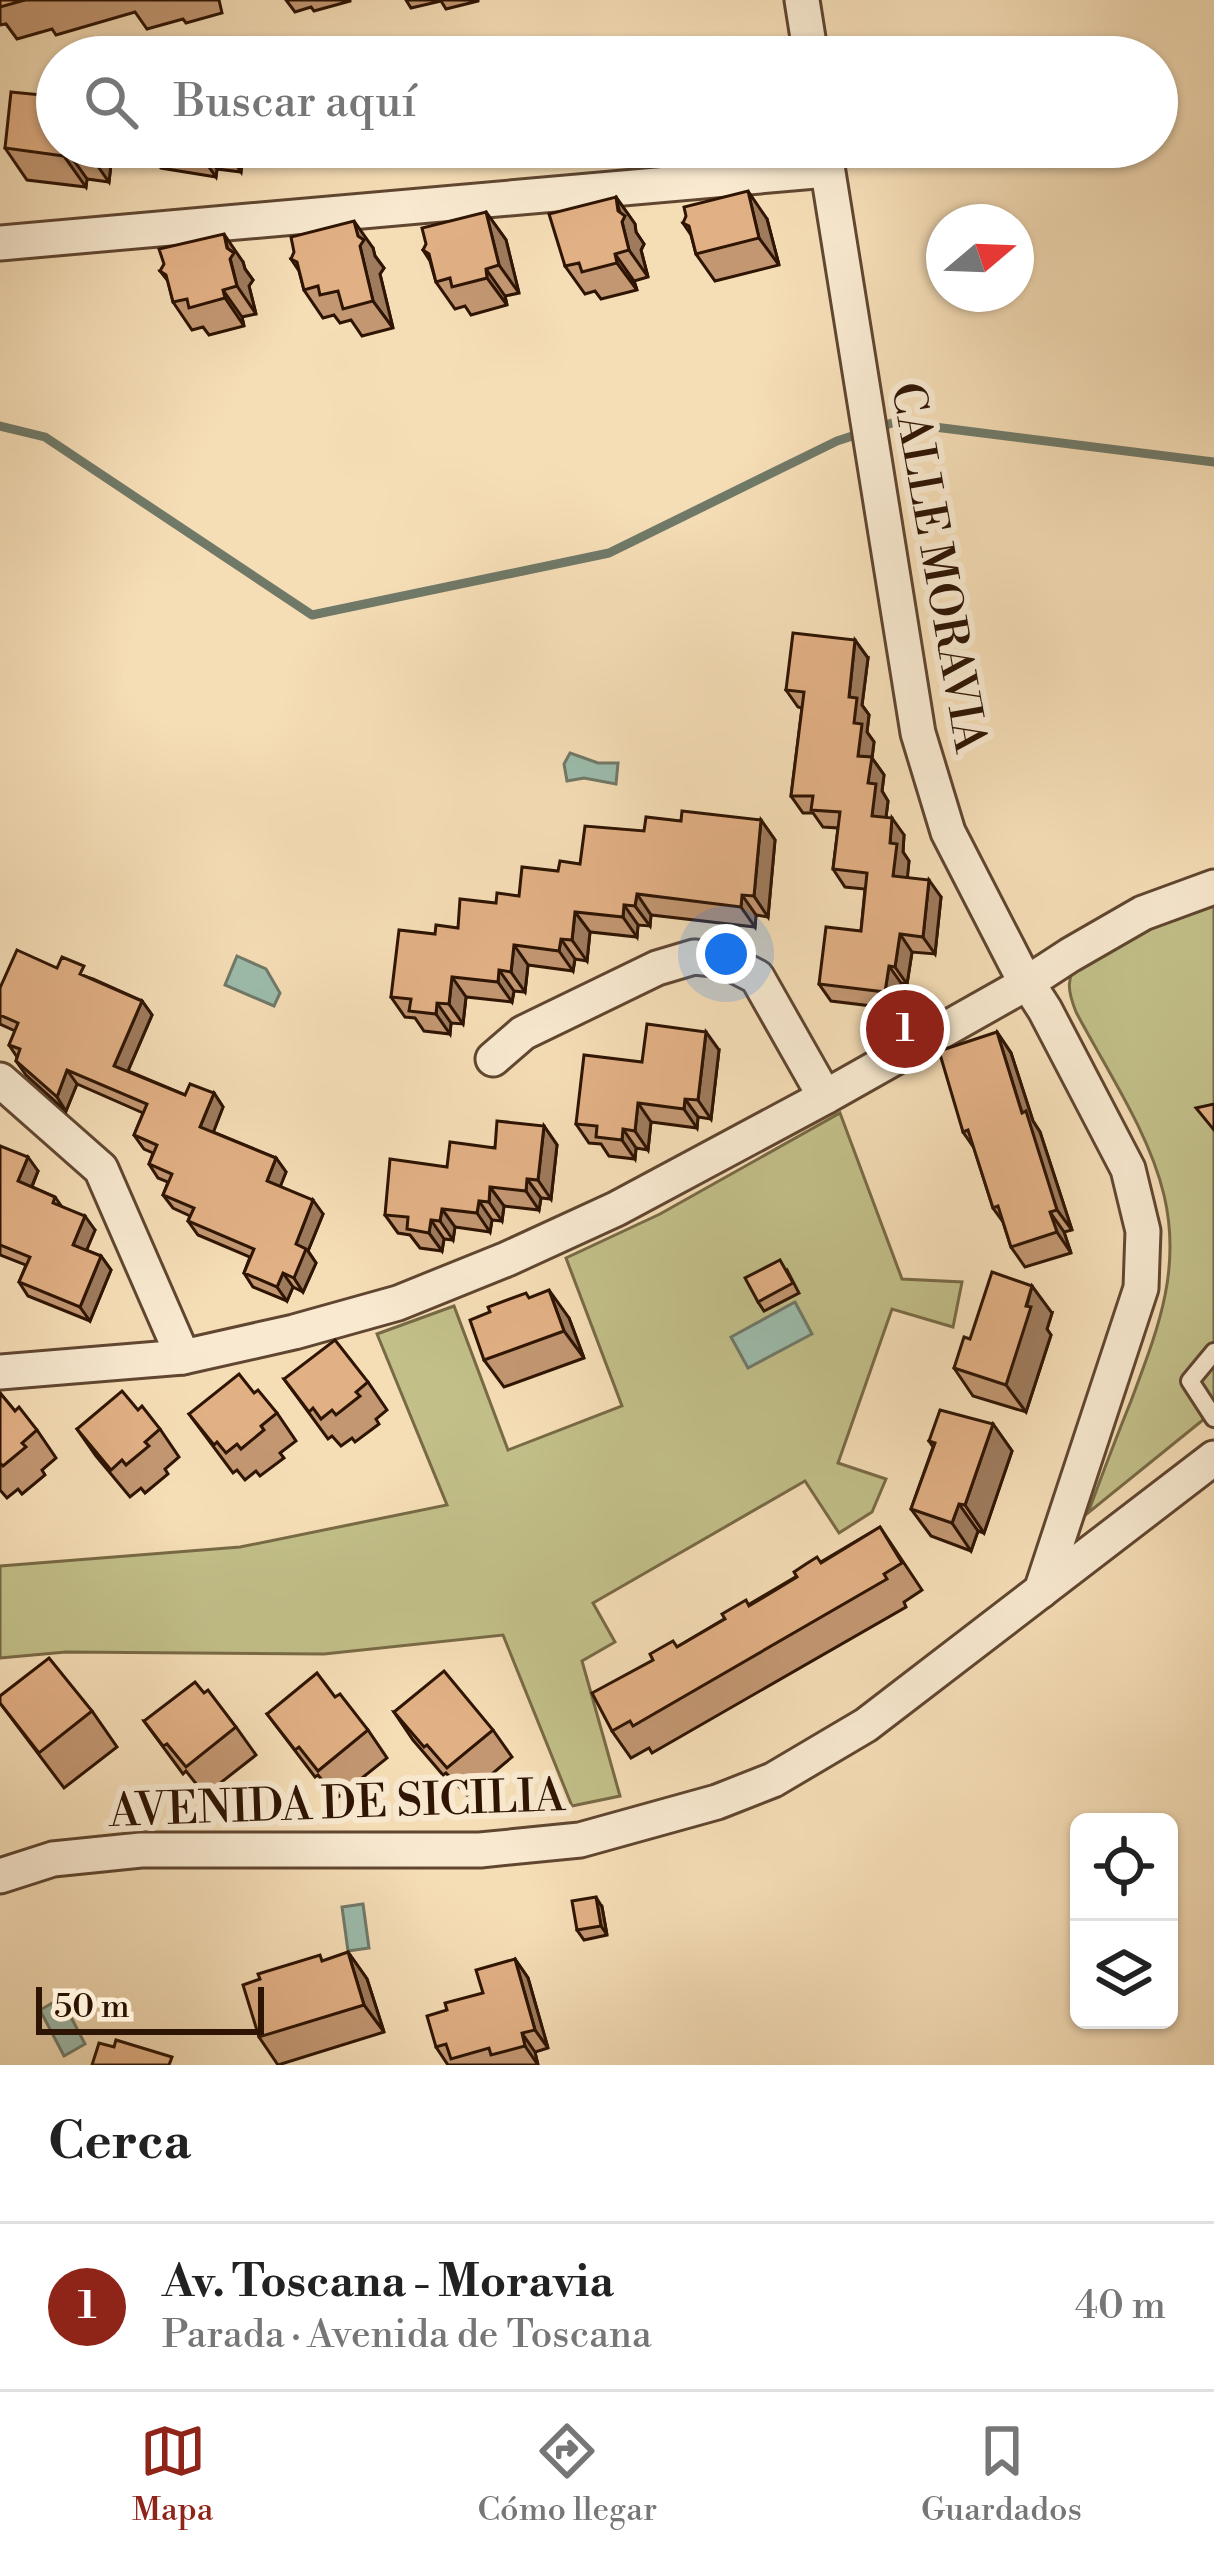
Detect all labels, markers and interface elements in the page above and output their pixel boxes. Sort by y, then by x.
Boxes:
search box [36,36,1178,168]
icon: search [78,69,144,135]
text: Buscar aquí [174,74,416,131]
north arrow [926,204,1034,312]
street label: CALLE MORAVIA [877,378,998,758]
your location [696,924,756,984]
pin: 1 [866,984,944,1074]
street label: AVENIDA DE SICILIA [107,1768,567,1841]
map controls [1070,1813,1178,2029]
button: locate [1070,1813,1178,1921]
button: layers [1070,1921,1178,2029]
scale bar [36,1981,264,2034]
text: 50 m [54,1987,130,2028]
text: Cerca [48,2111,191,2175]
text: Av. Toscana - Moravia [162,2254,614,2311]
text: 1 [78,2282,96,2331]
text: 40 m [1075,2282,1166,2331]
text: Parada · Avenida de Toscana [162,2311,652,2360]
tab: Mapa [132,2418,214,2531]
tab: Cómo llegar [477,2418,657,2531]
tab: Guardados [921,2418,1082,2531]

